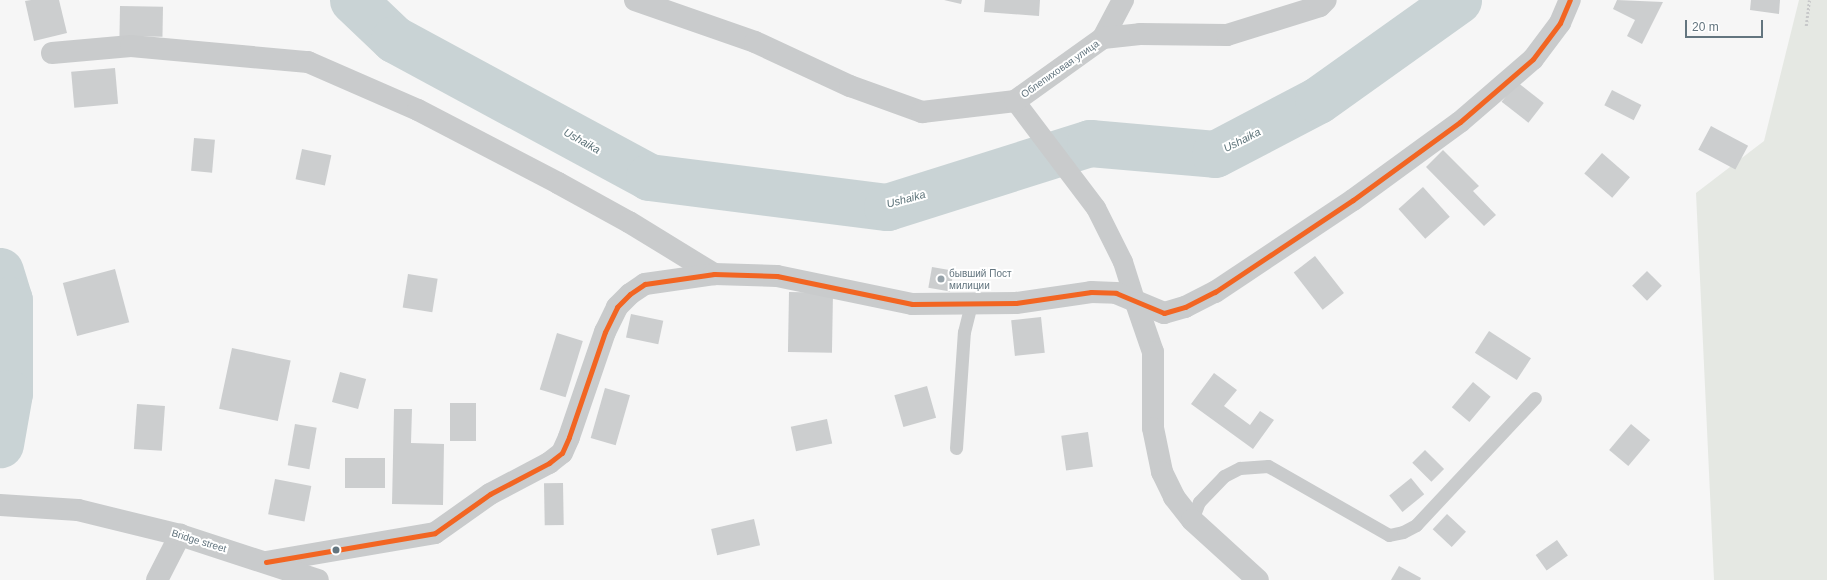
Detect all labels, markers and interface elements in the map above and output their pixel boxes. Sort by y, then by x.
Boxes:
scale bar [1687,12,1765,38]
text: 20 m [1692,20,1719,34]
street label: Облепиховая улица [1019,38,1101,100]
water label: Ushaika [1221,125,1263,155]
water label: Ushaika [561,126,603,156]
water label: Ushaika [885,187,927,211]
place label: бывший Пост милиции [949,267,1012,290]
marker: бывший Пост милиции [936,274,946,284]
street label: Bridge street [170,527,228,555]
unlabelled marker [331,545,341,555]

